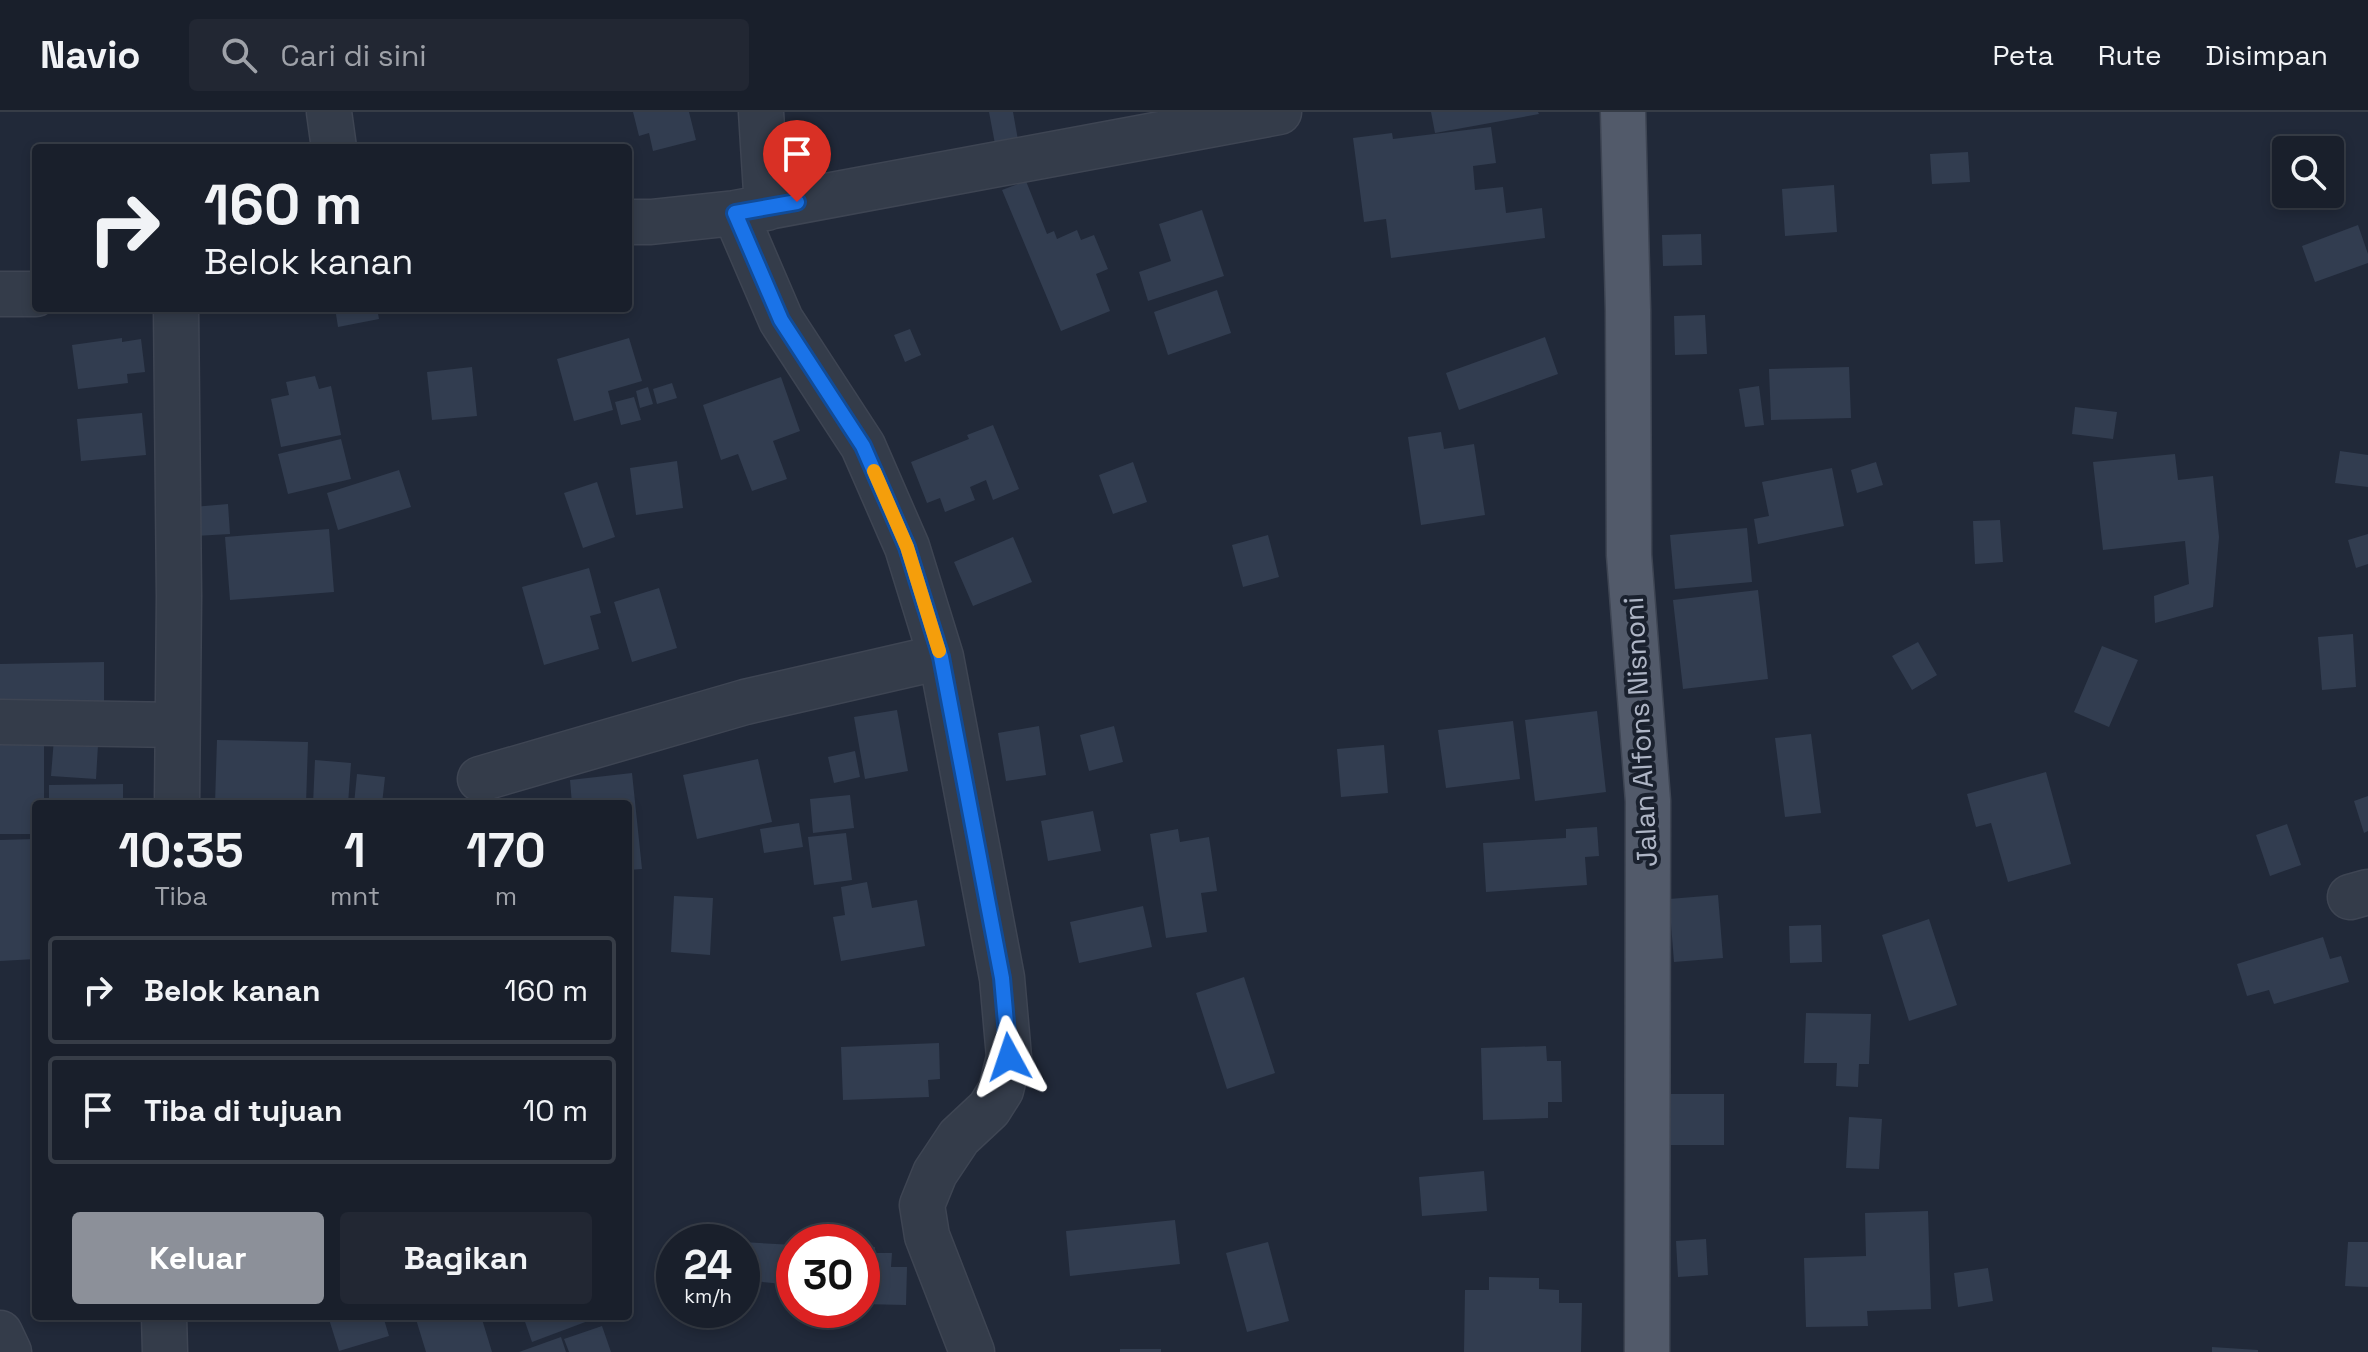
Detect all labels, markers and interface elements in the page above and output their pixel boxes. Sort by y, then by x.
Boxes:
search box [189,19,749,91]
text: Navio [40,31,141,79]
icon: search [217,33,261,77]
text: Cari di sini [281,36,427,75]
text: Peta [1993,37,2054,73]
text: Rute [2098,37,2162,73]
text: Disimpan [2206,37,2328,73]
pin [763,120,831,202]
icon: arrive [775,132,819,176]
map controls [2272,136,2344,208]
button: search [2272,136,2344,208]
text: 160 m [204,169,362,240]
icon: right [72,176,176,280]
text: Belok kanan [204,239,413,285]
street label: Jalan Alfons Nisnoni [1615,596,1665,868]
text: 10:35 [118,820,244,881]
text: 1 [344,820,366,881]
text: 170 [466,820,546,881]
text: Tiba [154,879,208,913]
text: mnt [330,879,380,913]
text: m [495,879,517,913]
icon: right [76,968,120,1012]
text: Belok kanan [144,971,320,1010]
text: 160 m [504,971,588,1010]
position arrow [967,1015,1051,1099]
icon: arrive [76,1088,120,1132]
text: Tiba di tujuan [144,1091,343,1130]
text: 10 m [523,1091,588,1130]
button: Keluar [72,1212,324,1304]
button: Bagikan [340,1212,592,1304]
speed limit sign: 30 [776,1224,880,1328]
text: 24 [684,1240,732,1291]
text: km/h [684,1283,732,1309]

